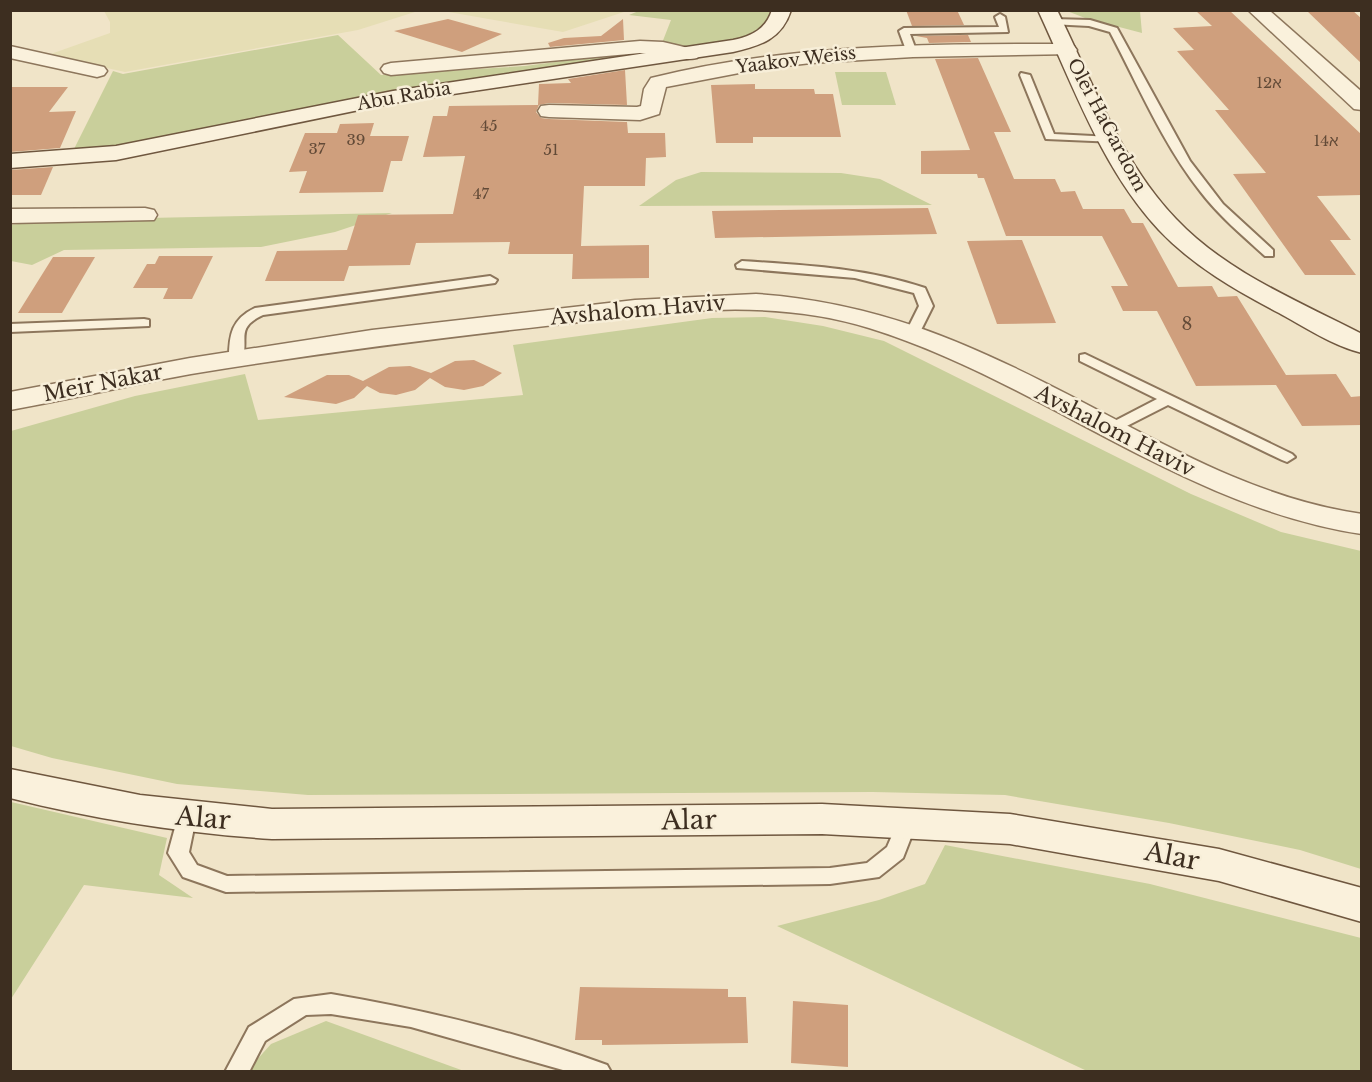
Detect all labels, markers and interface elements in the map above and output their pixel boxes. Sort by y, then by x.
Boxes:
street label: Yaakov Weiss [734,42,857,78]
street label: Olei HaGardom [1063,55,1151,195]
house number: 12א [1256,73,1282,92]
street label: Abu Rabia [354,77,453,115]
house number: 45 [480,116,498,135]
house number: 39 [347,130,365,149]
house number: 14א [1314,131,1338,150]
house number: 37 [309,139,326,158]
house number: 51 [543,140,559,159]
house number: 47 [473,184,490,203]
street label: Avshalom Haviv [548,289,727,331]
house number: 8 [1182,313,1192,335]
street label: Meir Nakar [41,359,165,407]
street label: Avshalom Haviv [1030,379,1199,483]
street label: Alar [173,800,233,836]
street label: Alar [660,804,718,836]
street label: Alar [1141,835,1203,877]

